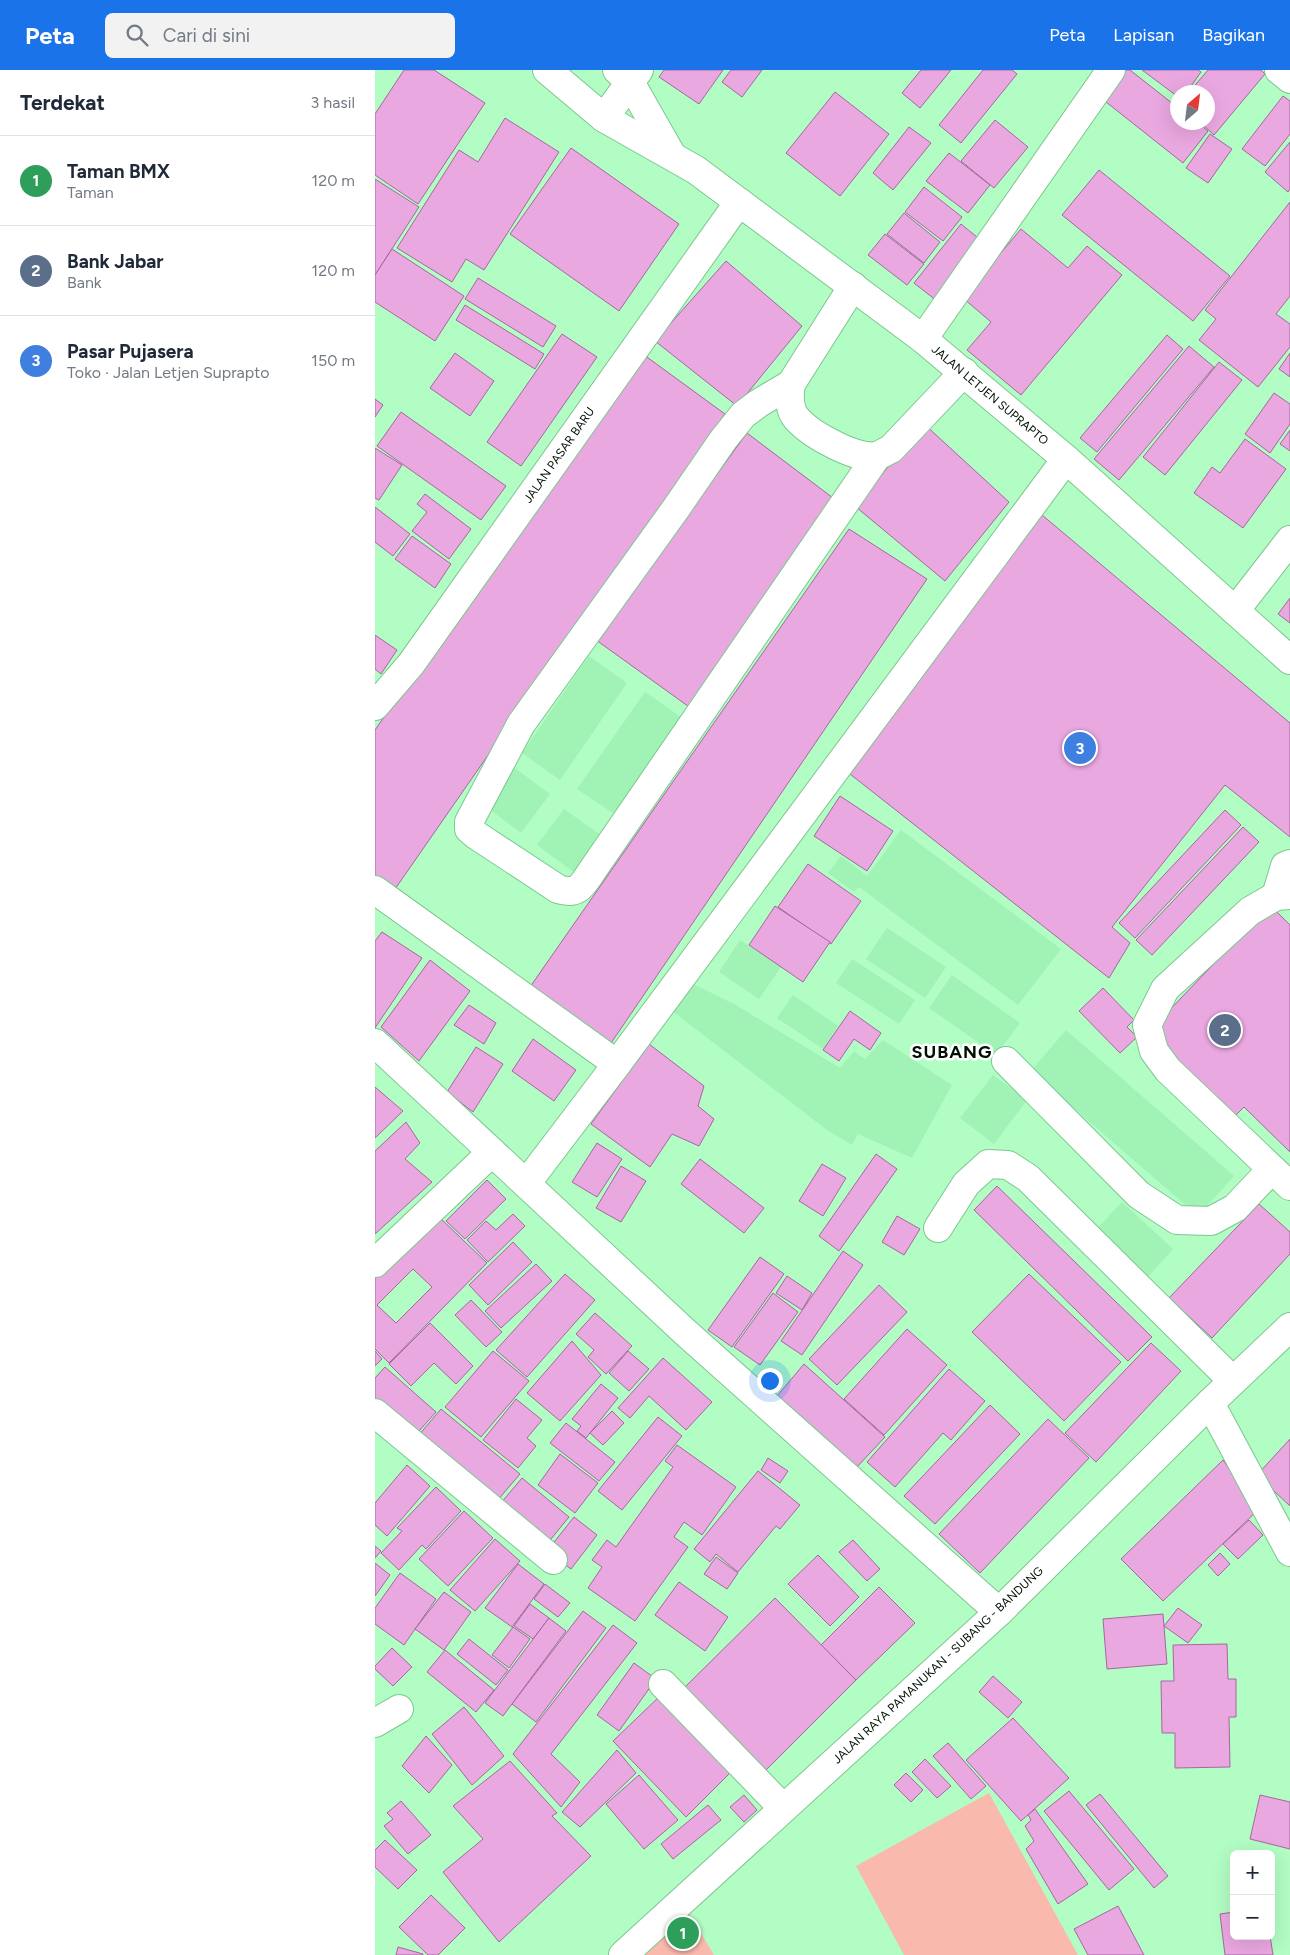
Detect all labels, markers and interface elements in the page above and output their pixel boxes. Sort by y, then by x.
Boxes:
search box [105,13,455,58]
text: Peta [25,21,75,50]
icon: search [123,21,151,49]
text: Cari di sini [163,24,250,47]
text: Peta [1049,24,1085,46]
text: Lapisan [1113,24,1174,46]
text: Bagikan [1202,24,1265,46]
north arrow [1170,85,1215,130]
text: Terdekat [20,90,105,115]
text: 3 hasil [311,93,355,112]
text: Taman BMX [67,160,170,183]
text: 1 [33,171,39,190]
text: 120 m [312,171,355,190]
text: Taman [67,183,114,202]
text: Bank Jabar [67,250,164,273]
text: 2 [31,261,41,280]
text: 120 m [312,261,355,280]
text: Bank [67,273,102,292]
text: Pasar Pujasera [67,340,194,363]
street label: JALAN LETJEN SUPRAPTO [929,342,1051,448]
text: 3 [32,351,40,370]
text: 150 m [311,351,355,370]
text: Toko · Jalan Letjen Suprapto [67,363,269,382]
street label: JALAN PASAR BARU [521,405,597,505]
pin: 3 [1064,729,1096,767]
pin: 2 [1209,1011,1241,1049]
district label: SUBANG [912,1041,992,1063]
your location [757,1368,783,1394]
street label: JALAN RAYA PAMANUKAN - SUBANG - BANDUNG [830,1564,1046,1766]
map controls [1230,1850,1275,1940]
button: + [1230,1850,1275,1895]
button: − [1230,1895,1275,1940]
pin: 1 [667,1914,699,1952]

